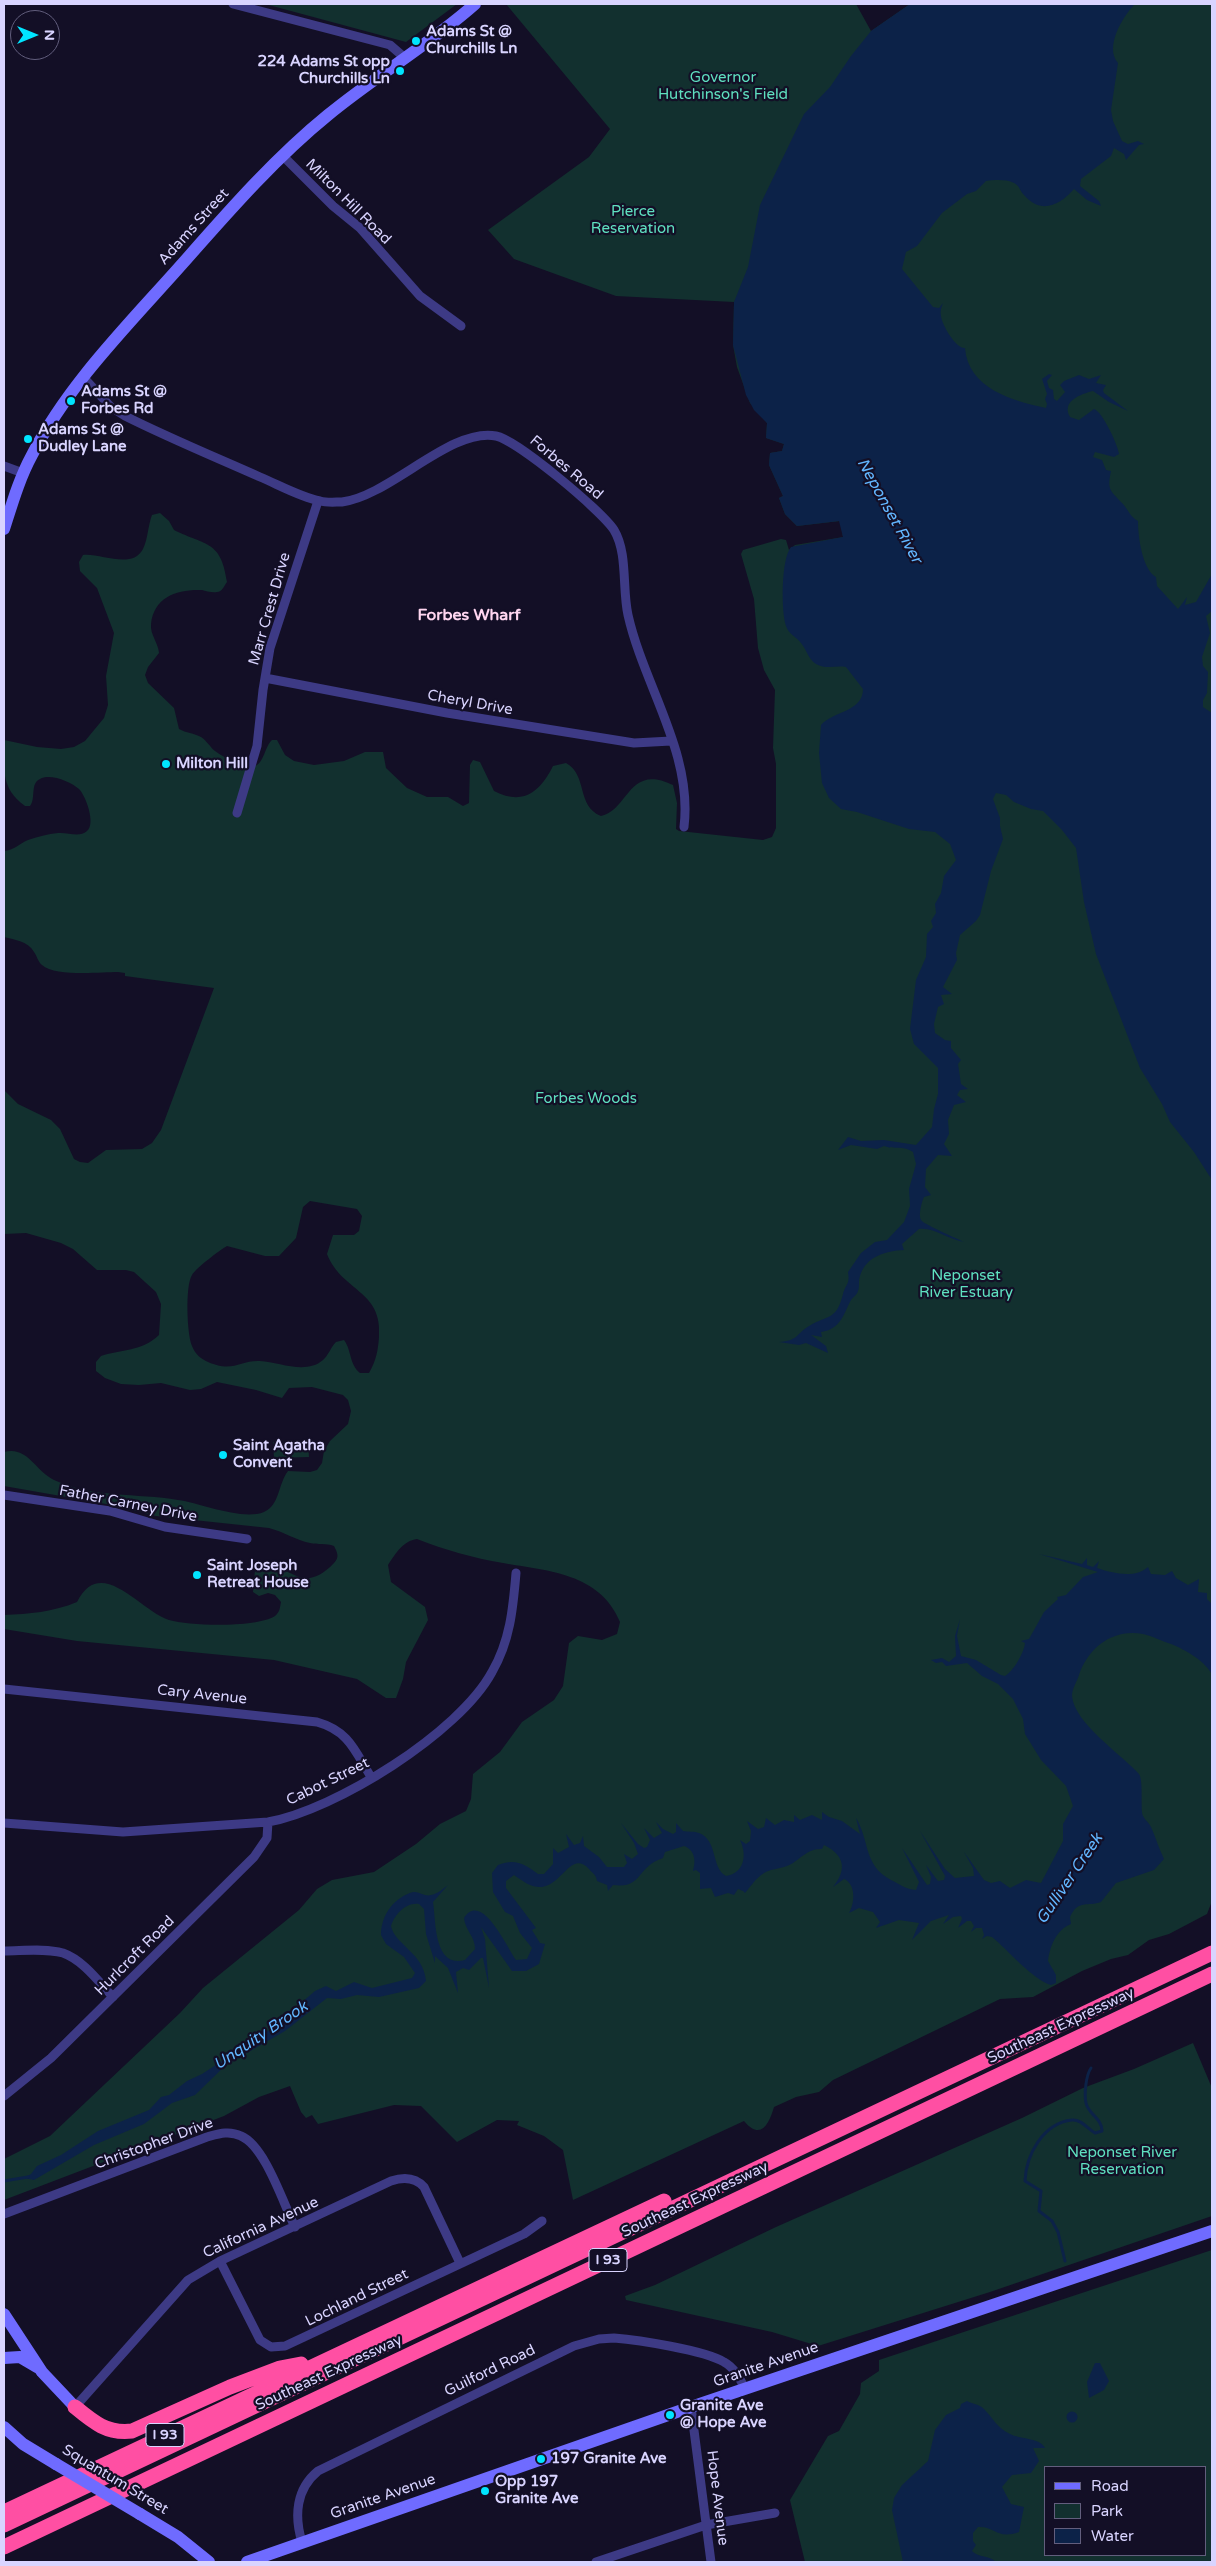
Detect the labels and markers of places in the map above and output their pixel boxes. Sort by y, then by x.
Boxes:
place label: Adams St @ Churchills Ln [426,23,517,58]
marker: Adams St @ Churchills Ln [410,35,422,47]
place label: 224 Adams St opp Churchills Ln [257,53,390,88]
marker: 224 Adams St opp Churchills Ln [394,65,406,77]
place label: Adams St @ Forbes Rd [81,383,167,418]
marker: Adams St @ Forbes Rd [65,395,77,407]
place label: Adams St @ Dudley Lane [38,421,127,456]
marker: Adams St @ Dudley Lane [22,433,34,445]
place label: Milton Hill [176,755,248,773]
marker: Milton Hill [160,758,172,770]
place label: Saint Agatha Convent [233,1437,325,1472]
marker: Saint Agatha Convent [217,1449,229,1461]
place label: Saint Joseph Retreat House [207,1557,309,1592]
marker: Saint Joseph Retreat House [191,1569,203,1581]
place label: Granite Ave @ Hope Ave [680,2397,766,2432]
marker: Granite Ave @ Hope Ave [664,2409,676,2421]
place label: 197 Granite Ave [551,2450,667,2468]
marker: 197 Granite Ave [535,2453,547,2465]
place label: Opp 197 Granite Ave [495,2473,578,2508]
marker: Opp 197 Granite Ave [479,2485,491,2497]

